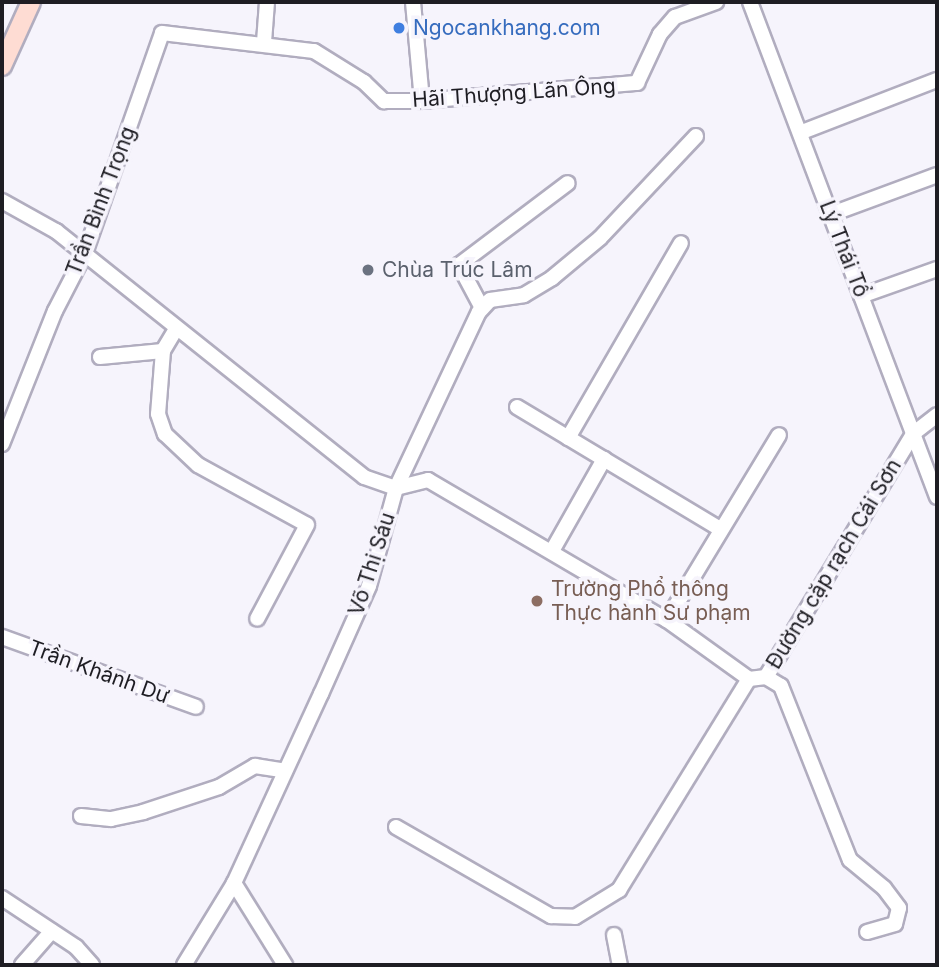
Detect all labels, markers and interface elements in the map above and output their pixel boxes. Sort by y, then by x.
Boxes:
place label: Ngocankhang.com [413,15,601,41]
marker: Ngocankhang.com [391,20,407,36]
street label: Hãi Thượng Lãn Ông [412,73,616,113]
street label: Trần Bình Trọng [61,123,141,279]
street label: Lý Thái Tổ [814,197,874,301]
place label: Chùa Trúc Lâm [382,257,533,283]
marker: Chùa Trúc Lâm [360,262,376,278]
street label: Đường cặp rạch Cái Sơn [761,454,907,674]
street label: Võ Thị Sáu [344,509,400,619]
place label: Trường Phổ thông Thực hành Sư phạm [551,576,751,626]
marker: Trường Phổ thông Thực hành Sư phạm [529,593,545,609]
street label: Trần Khánh Dư [25,635,173,709]

